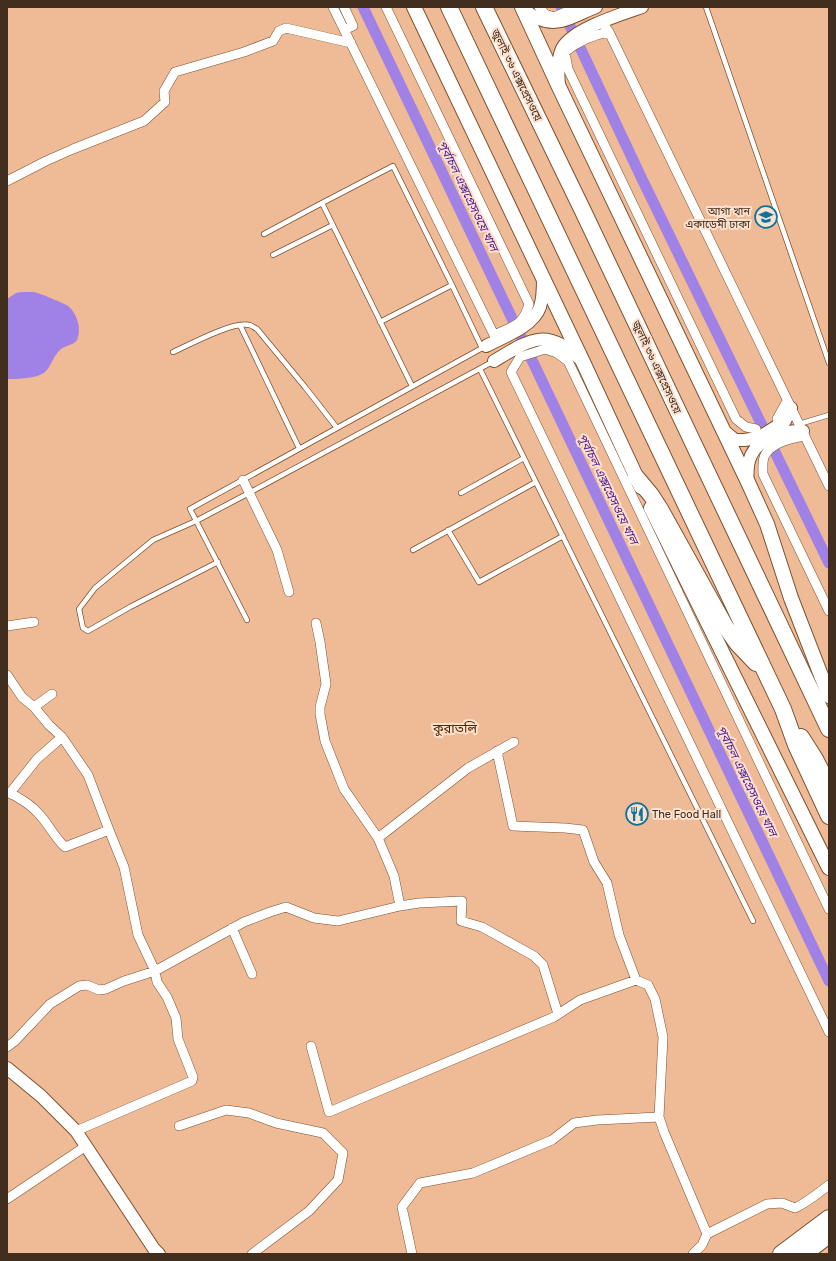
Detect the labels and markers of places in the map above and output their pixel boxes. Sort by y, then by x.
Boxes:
school or university icon: আগা খান একাডেমী ঢাকা [753,204,779,230]
place label: আগা খান একাডেমী ঢাকা [685,205,751,231]
restaurant icon: The Food Hall [624,801,650,827]
place label: The Food Hall [652,808,721,821]

